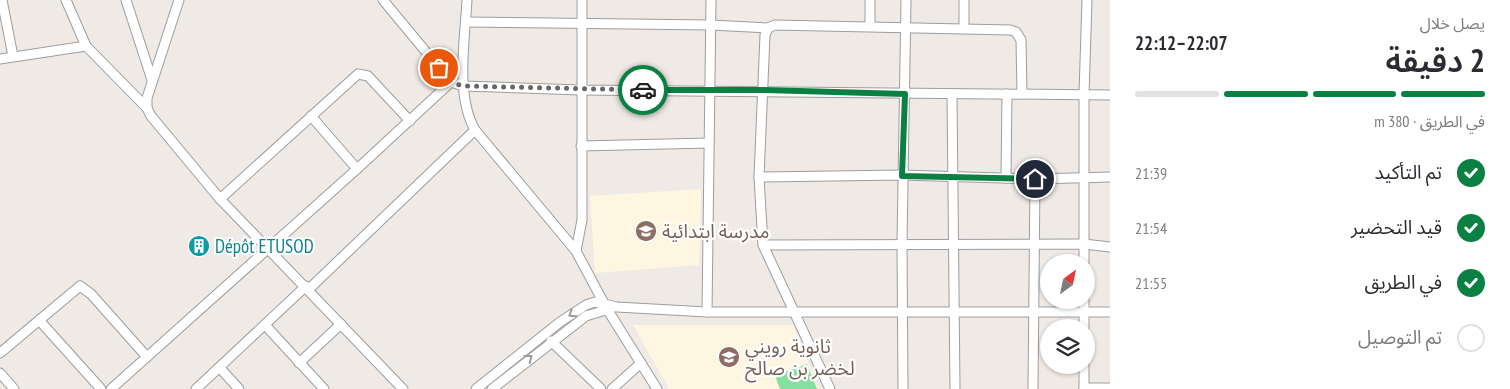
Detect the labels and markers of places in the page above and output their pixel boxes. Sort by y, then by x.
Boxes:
pin [418,47,460,89]
pin [1014,158,1056,200]
school or university icon: مدرسة ابتدائية [634,219,658,243]
place label: مدرسة ابتدائية [662,219,769,243]
building icon: Dépôt ETUSOD [187,234,211,258]
place label: Dépôt ETUSOD [215,234,314,258]
place label: ثانوية رويني لخضر بن صالح [745,334,855,383]
school or university icon: ثانوية رويني لخضر بن صالح [717,345,741,369]

